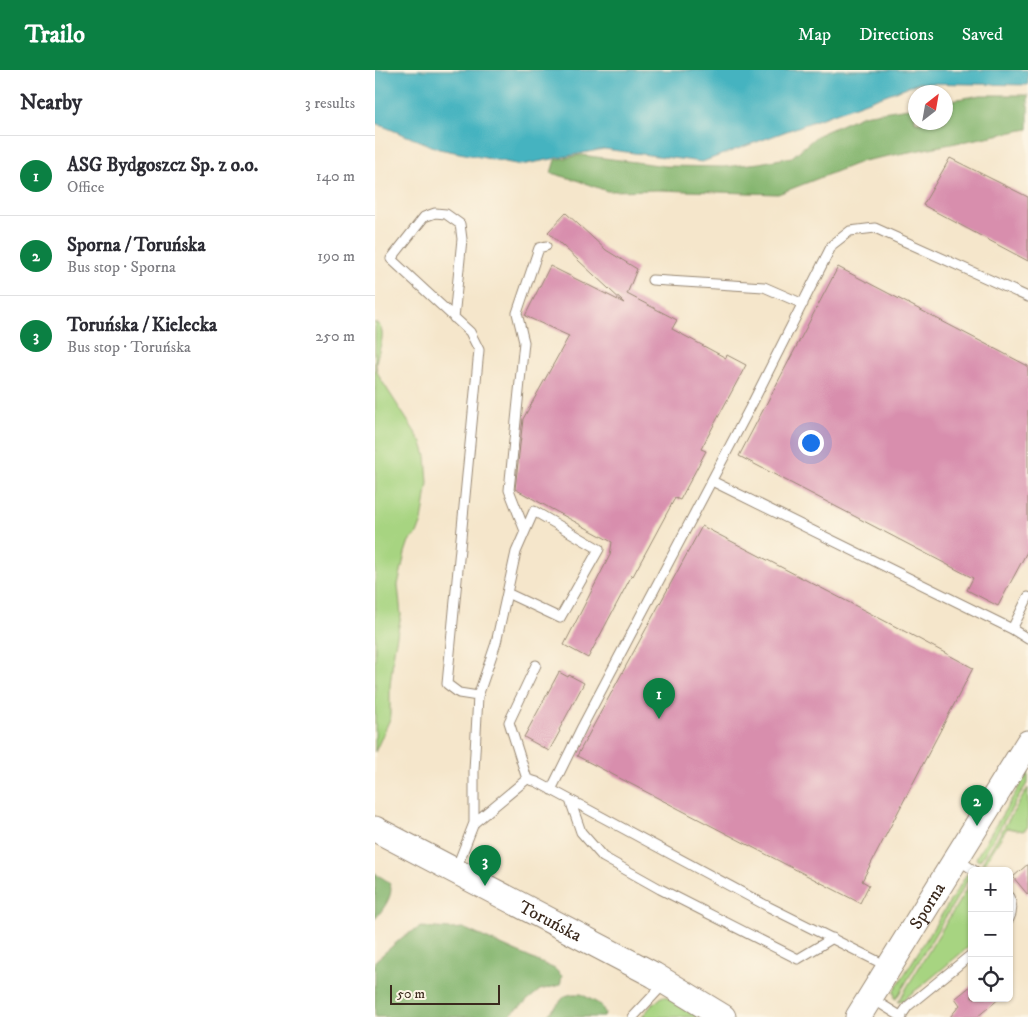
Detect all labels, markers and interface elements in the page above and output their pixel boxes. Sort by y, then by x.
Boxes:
text: Trailo [25,20,85,50]
text: Map [798,24,831,46]
text: Directions [859,24,934,46]
text: Saved [962,24,1003,46]
north arrow [908,85,953,130]
text: Nearby [20,90,82,116]
text: 3 results [305,93,355,113]
text: ASG Bydgoszcz Sp. z o.o. [67,154,258,177]
text: 1 [33,166,39,186]
text: 140 m [316,166,355,186]
text: Office [67,177,104,197]
text: Sporna / Toruńska [67,234,206,257]
text: 2 [32,246,40,266]
text: 190 m [317,246,355,266]
text: Bus stop · Sporna [67,257,176,277]
text: Toruńska / Kielecka [67,314,217,337]
text: 3 [33,326,39,346]
text: 250 m [315,326,355,346]
text: Bus stop · Toruńska [67,337,191,357]
your location [798,430,824,456]
pin: 1 [643,678,675,719]
pin: 2 [961,785,993,826]
pin: 3 [469,845,501,886]
map controls [968,867,1013,1002]
button: + [968,867,1013,912]
street label: Sporna [905,878,951,934]
street label: Toruńska [515,896,585,947]
button: − [968,912,1013,957]
button: locate [968,957,1013,1002]
scale bar [390,982,500,1005]
text: 50 m [397,985,425,1003]

